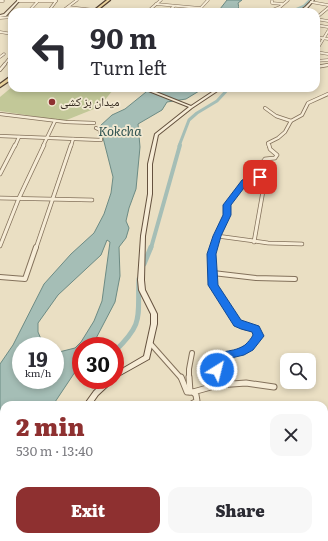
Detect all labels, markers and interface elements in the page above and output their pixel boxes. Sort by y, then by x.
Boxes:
text: 90 m [90,16,157,58]
icon: left [24,24,76,76]
text: Turn left [90,54,167,81]
place label: میدان بز کشی [60,92,120,110]
marker: میدان بز کشی [47,97,57,107]
water label: Kokcha [98,121,142,140]
pin [243,160,277,194]
icon: arrive [249,166,271,188]
speed limit sign: 30 [72,337,124,389]
text: 19 [28,343,48,373]
position arrow [196,349,238,391]
map controls [280,353,316,389]
button: search [280,353,316,389]
text: km/h [25,365,51,380]
text: 2 min [16,408,85,443]
button: close [270,414,312,456]
text: 530 m · 13:40 [16,441,93,460]
button: Exit [16,487,160,533]
button: Share [168,487,312,533]

